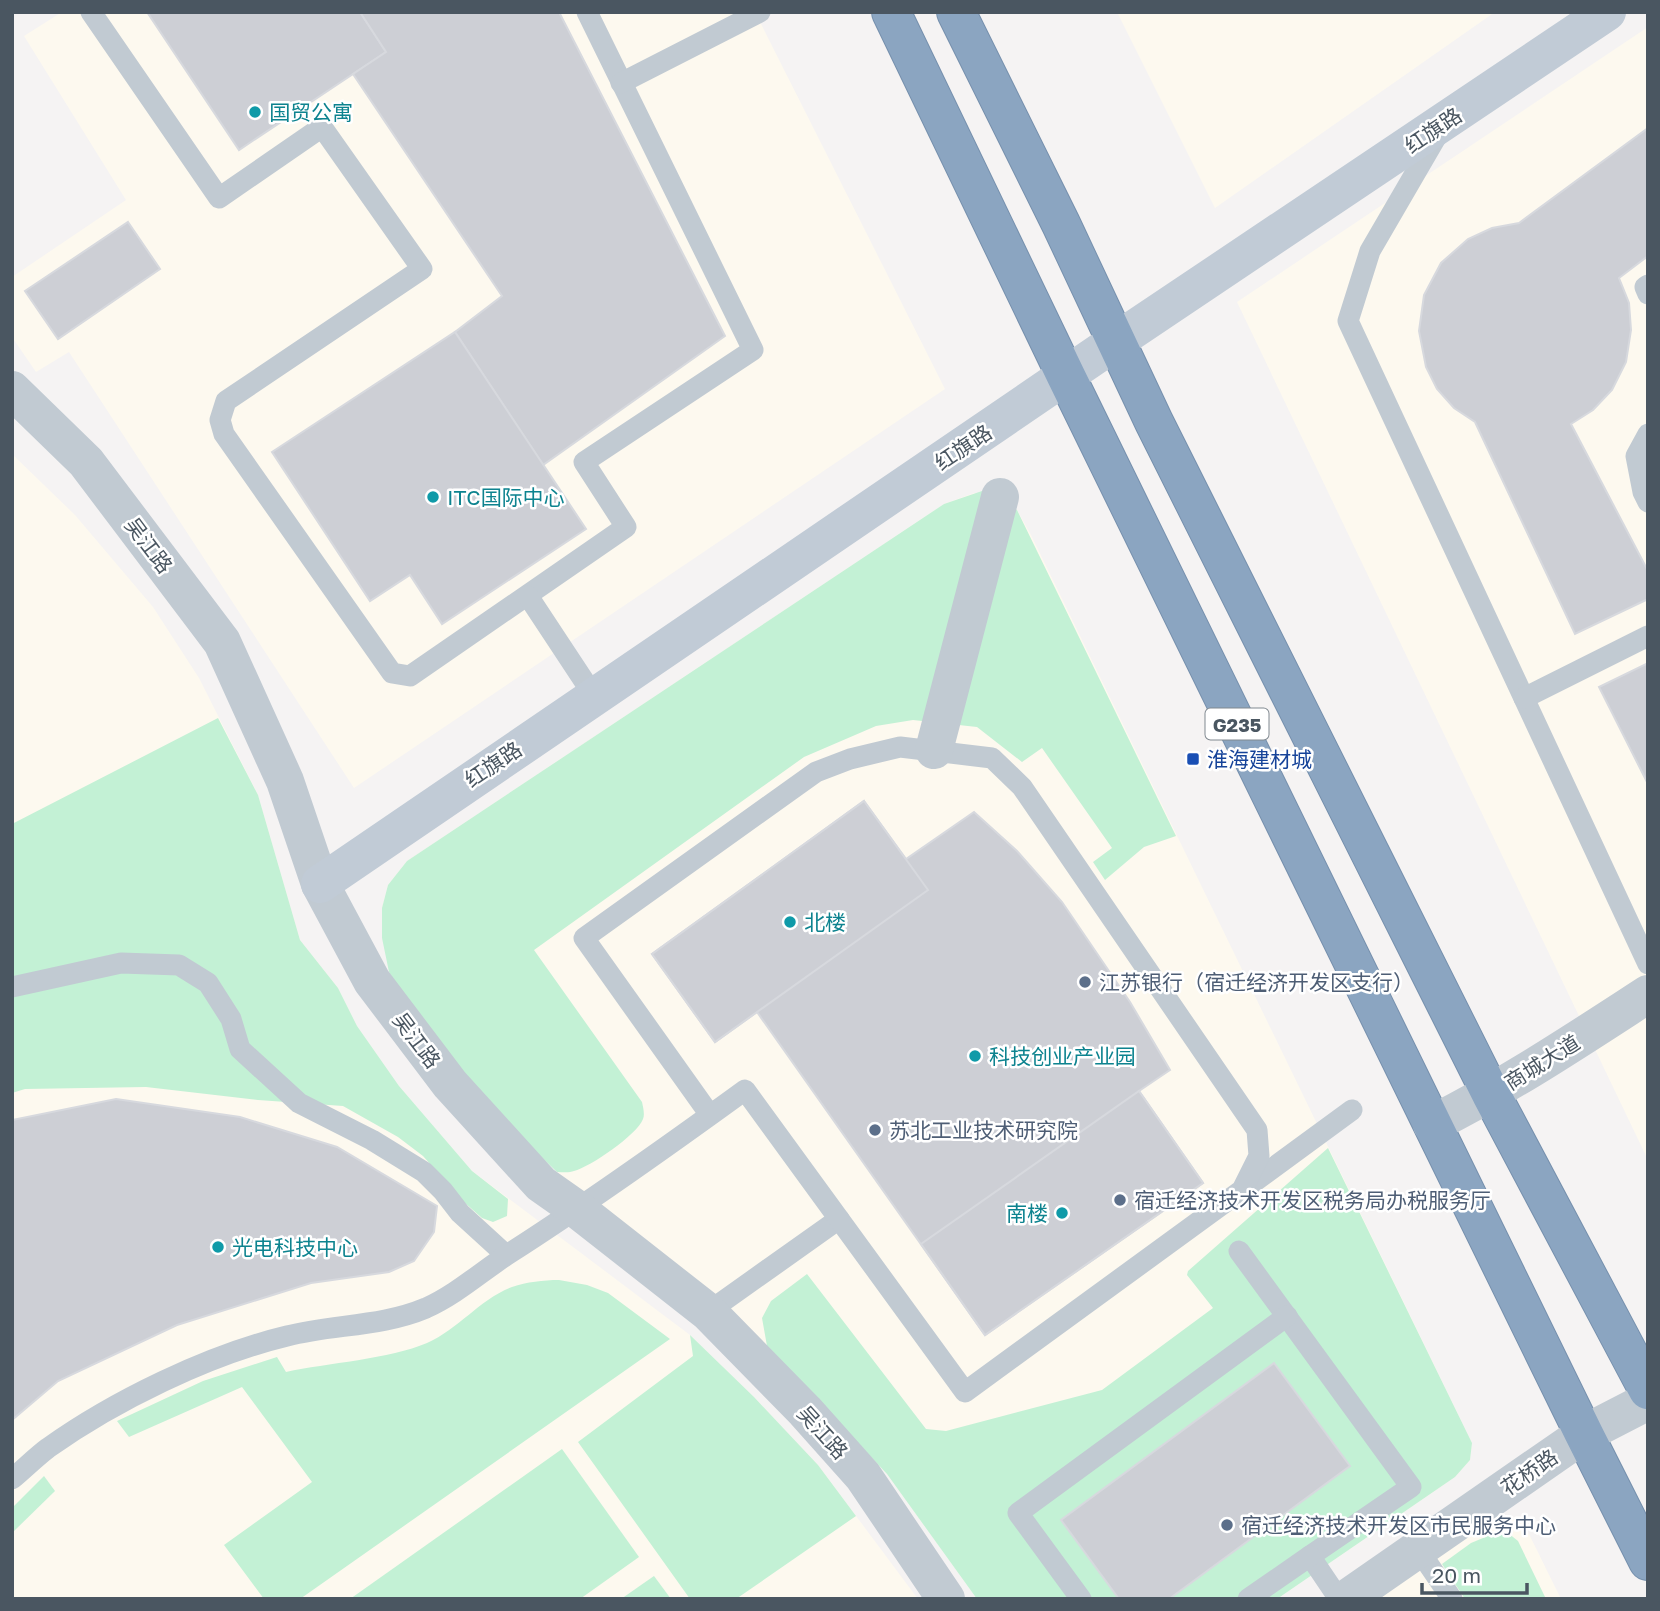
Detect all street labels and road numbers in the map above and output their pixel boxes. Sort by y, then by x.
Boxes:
street label: 红旗路 [1400,102,1466,158]
street label: 红旗路 [930,419,996,475]
street label: 吴江路 [120,512,178,578]
road number: G235 [1206,708,1268,740]
street label: 红旗路 [460,736,526,792]
street label: 吴江路 [388,1007,446,1073]
street label: 商城大道 [1499,1029,1585,1095]
street label: 吴江路 [792,1400,854,1464]
street label: 花桥路 [1496,1443,1562,1501]

